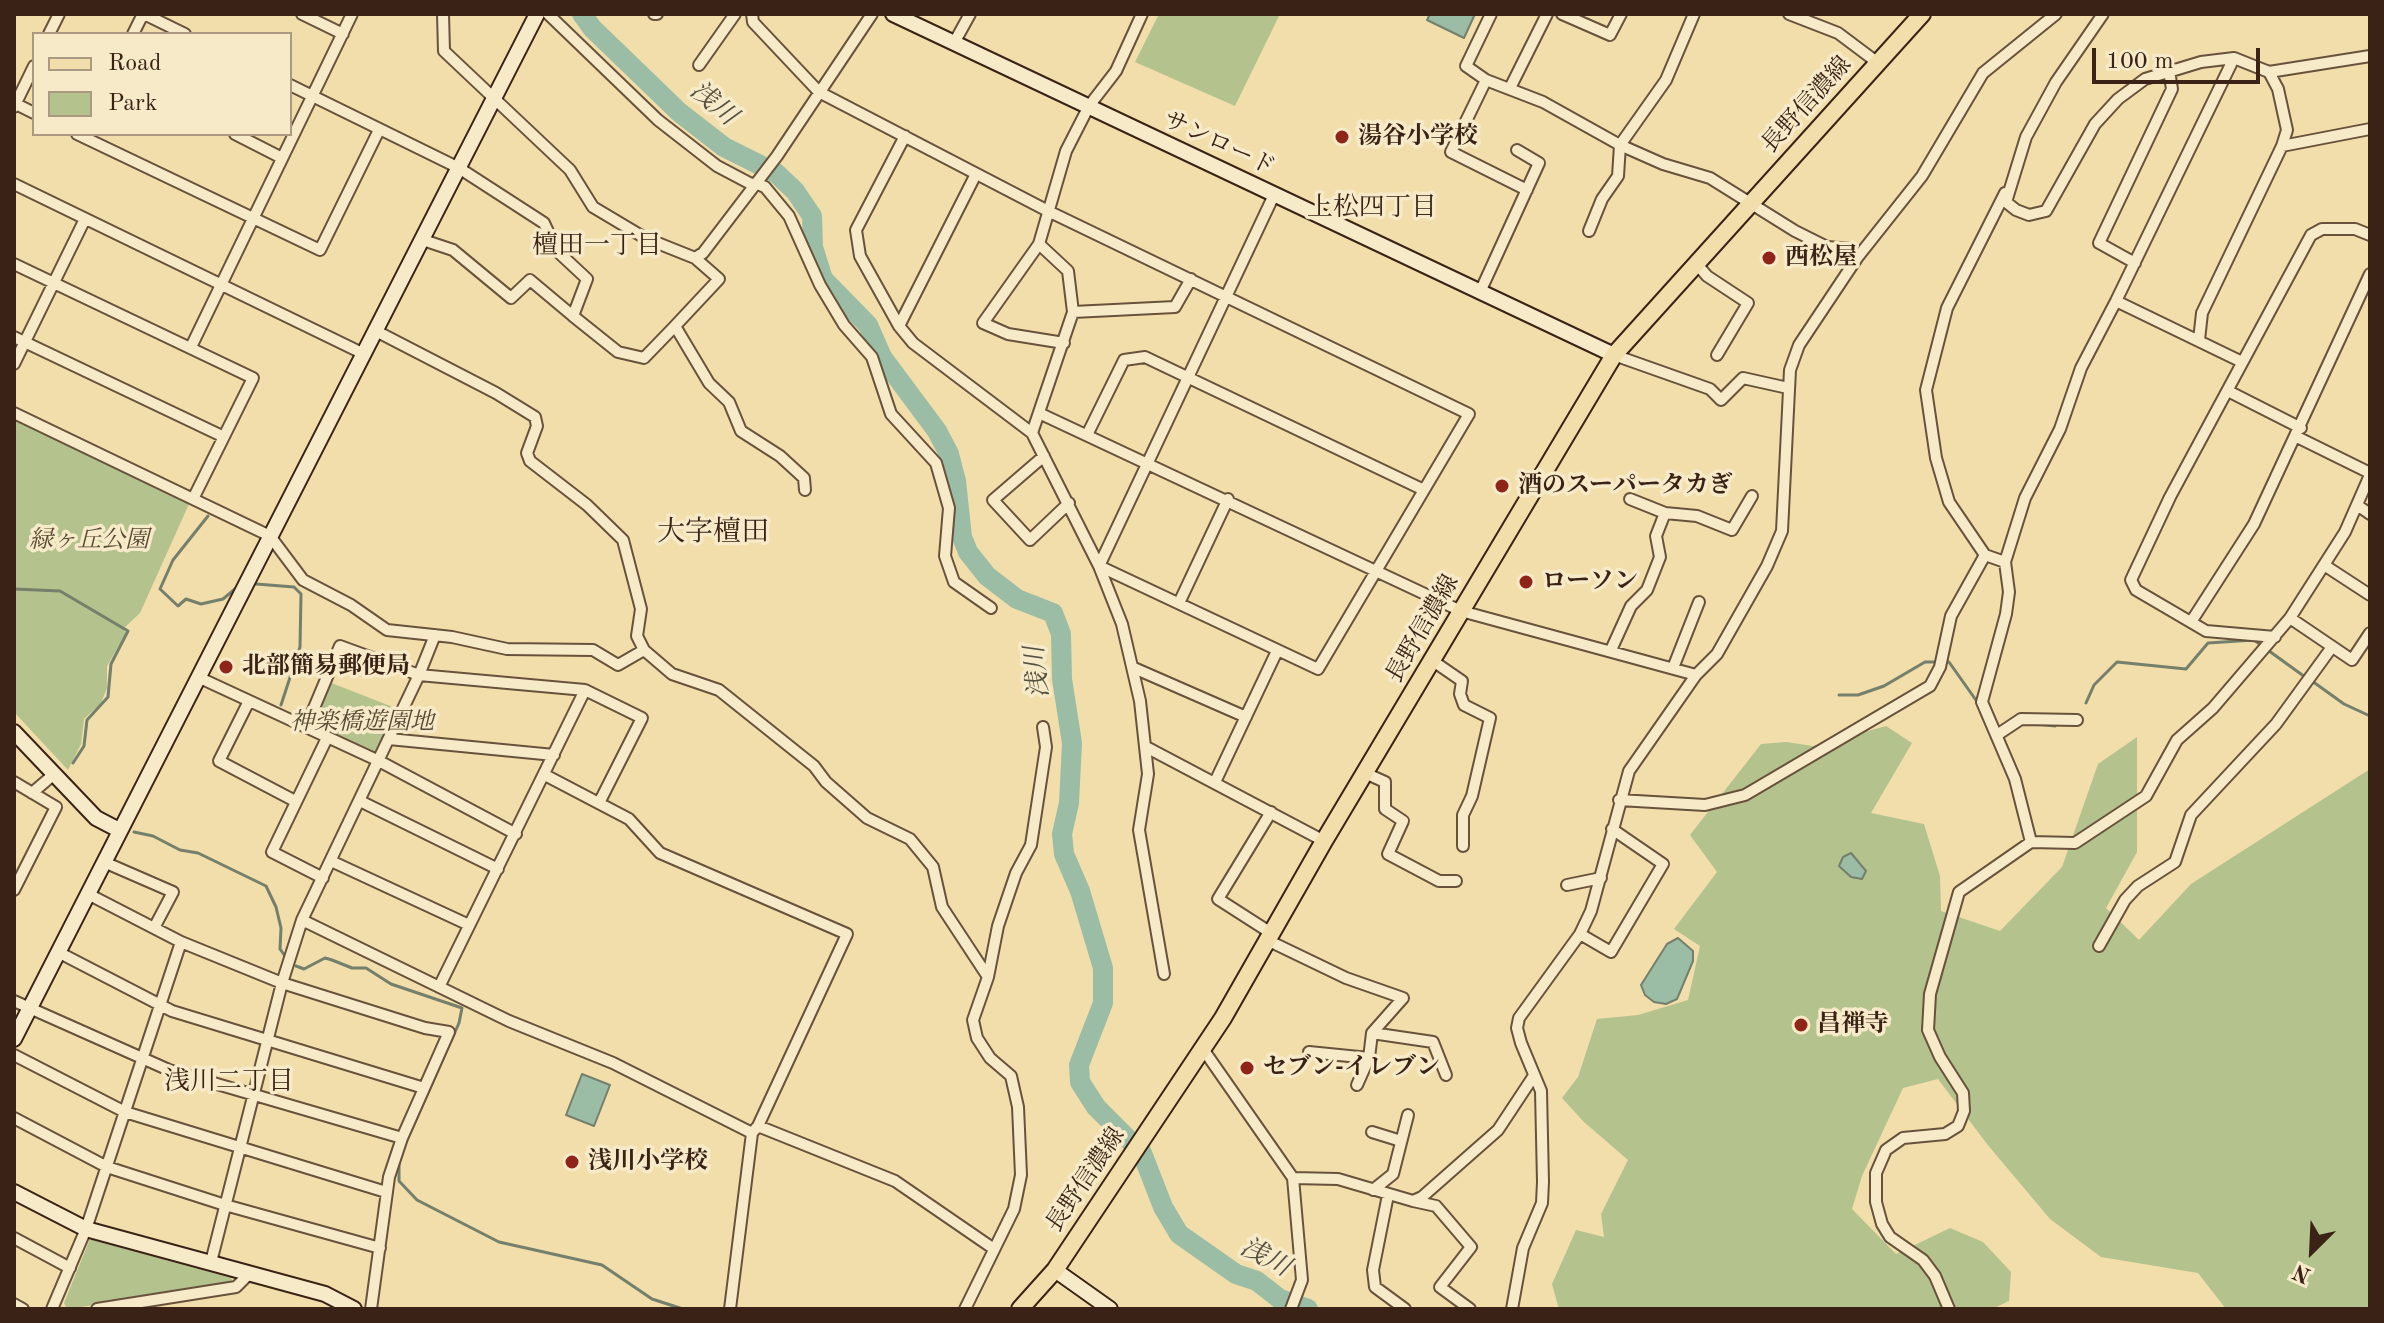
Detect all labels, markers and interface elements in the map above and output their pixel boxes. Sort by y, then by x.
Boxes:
legend [32,32,292,136]
scale bar [2096,32,2264,82]
text: 100 m [2106,50,2174,74]
street label: 長野信濃線 [1756,51,1858,159]
text: Road [108,52,161,76]
water label: 浅川 [683,75,743,133]
text: Park [108,92,157,116]
street label: サンロード [1159,106,1279,182]
place label: 湯谷小学校 [1358,123,1478,151]
marker: 湯谷小学校 [1333,128,1351,146]
district label: 上松四丁目 [1307,192,1437,224]
district label: 檀田一丁目 [532,230,662,262]
place label: 西松屋 [1785,244,1857,272]
marker: 西松屋 [1760,249,1778,267]
place label: 酒のスーパータカぎ [1518,472,1733,500]
marker: 酒のスーパータカぎ [1493,477,1511,495]
district label: 大字檀田 [657,516,769,550]
park label: 緑ヶ丘公園 [29,527,149,555]
place label: ローソン [1542,568,1638,596]
street label: 長野信濃線 [1381,570,1465,688]
marker: ローソン [1517,573,1535,591]
water label: 浅川 [1020,645,1056,699]
place label: 北部簡易郵便局 [242,653,410,681]
marker: 北部簡易郵便局 [217,658,235,676]
park label: 神楽橋遊園地 [290,709,434,737]
place label: 昌禅寺 [1817,1011,1889,1039]
marker: 昌禅寺 [1792,1016,1810,1034]
place label: セブン-イレブン [1263,1054,1440,1082]
marker: セブン-イレブン [1238,1059,1256,1077]
district label: 浅川二丁目 [164,1066,294,1098]
street label: 長野信濃線 [1041,1122,1131,1238]
place label: 浅川小学校 [588,1148,708,1176]
marker: 浅川小学校 [563,1153,581,1171]
north arrow [2272,1211,2352,1291]
water label: 浅川 [1235,1232,1295,1284]
text: N [2290,1259,2314,1286]

